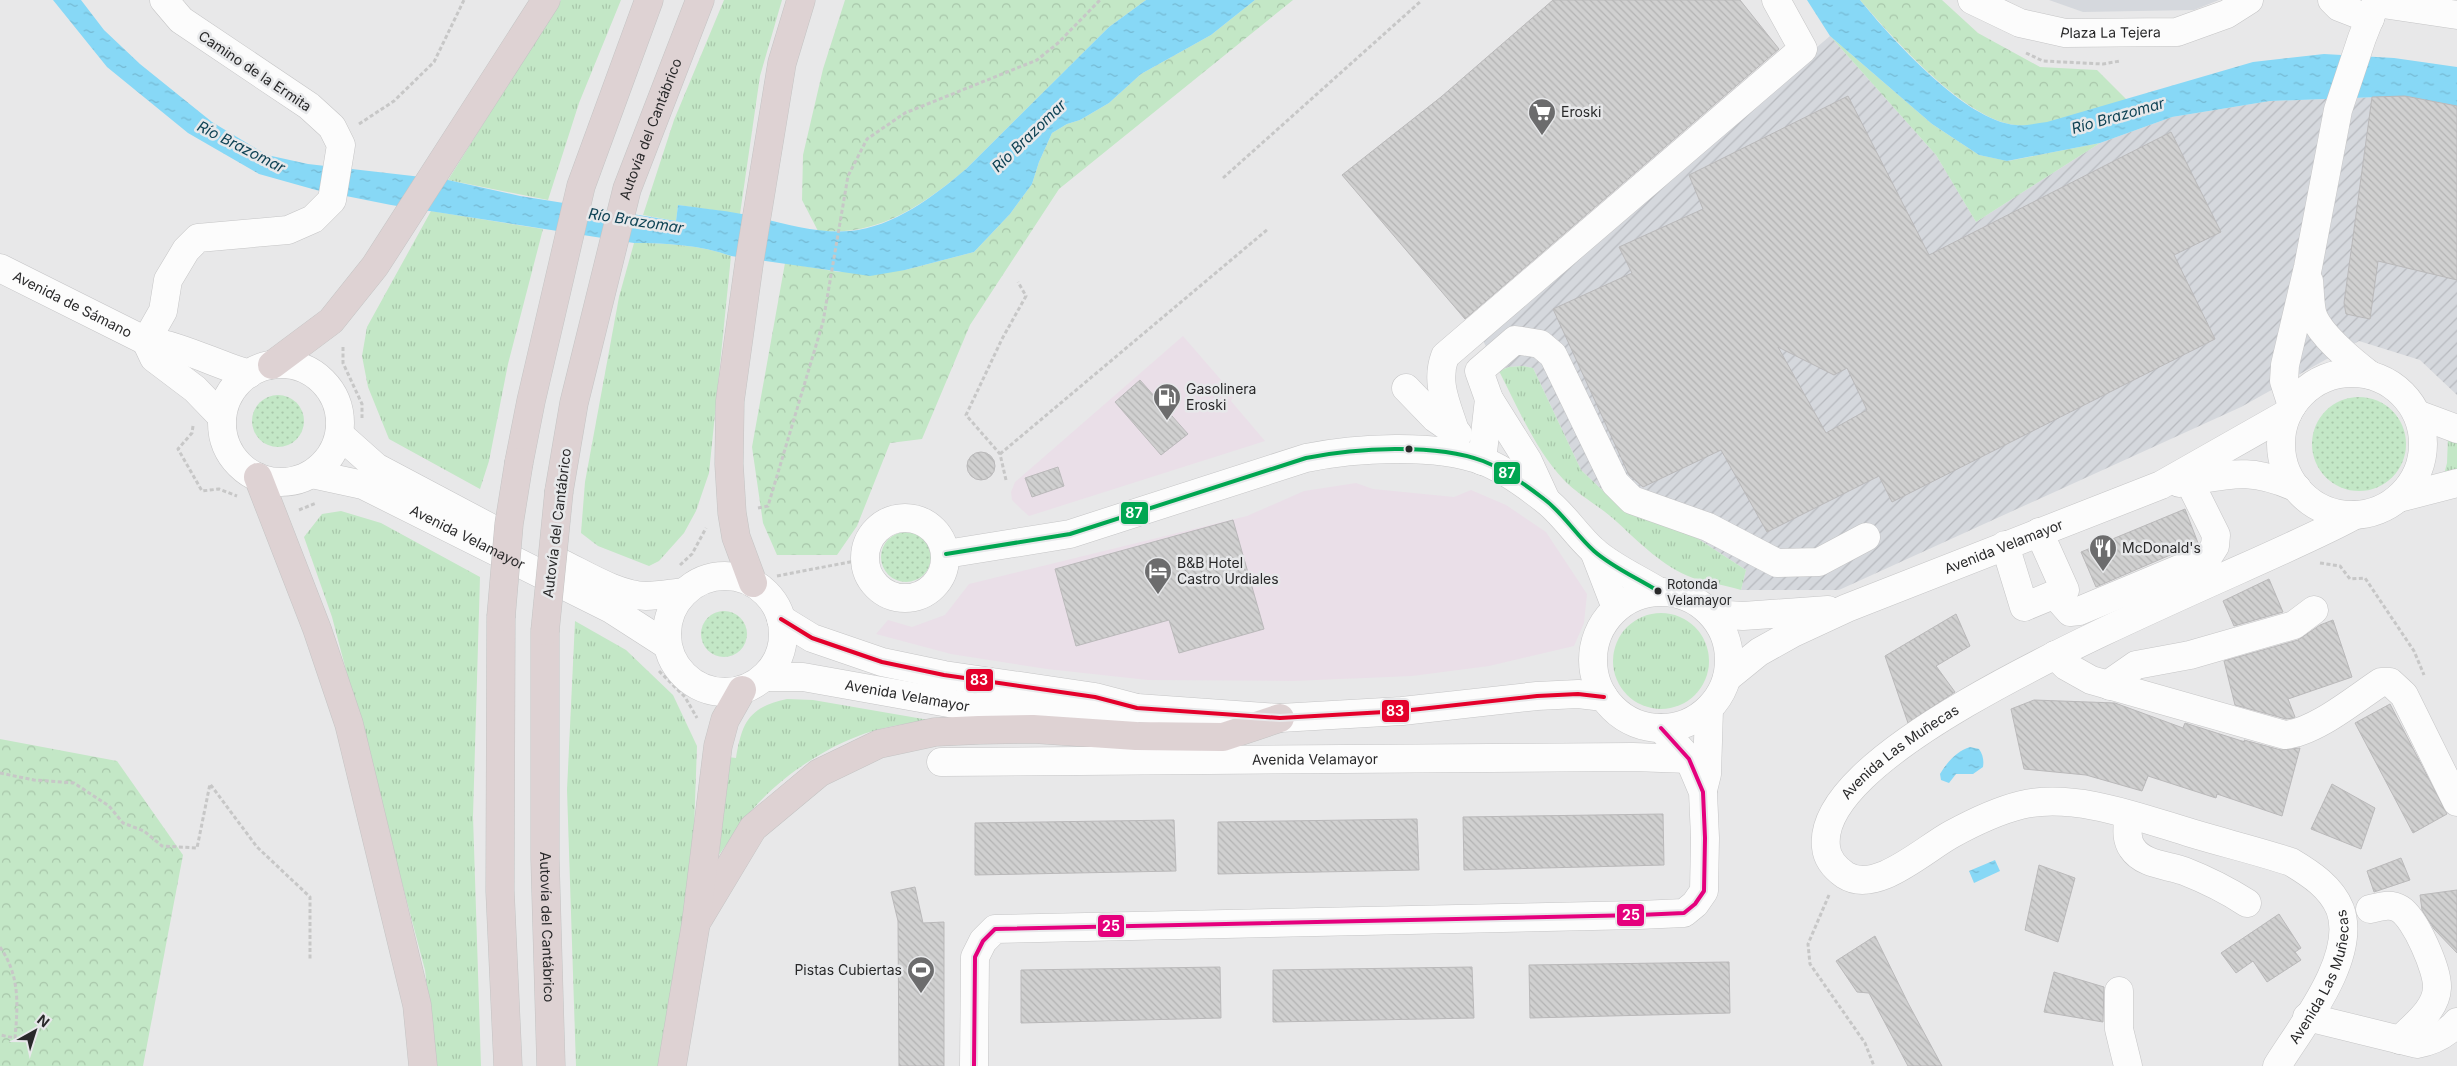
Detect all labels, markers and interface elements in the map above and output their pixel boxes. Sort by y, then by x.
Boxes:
street label: Plaza La Tejera [2059,23,2161,42]
street label: Camino de la Ermita [196,27,315,115]
street label: Autovía del Cantábrico [616,56,685,202]
water label: Río Brazomar [2069,93,2167,138]
water label: Río Brazomar [988,95,1070,176]
supermarket icon: Eroski [1527,97,1557,136]
place label: Eroski [1561,103,1601,120]
water label: Río Brazomar [194,116,289,177]
water label: Río Brazomar [587,204,685,237]
street label: Avenida de Sámano [10,267,135,341]
place label: Gasolinera Eroski [1186,380,1256,413]
fuel station icon: Gasolinera Eroski [1152,382,1182,421]
unlabelled marker [1404,444,1414,454]
street label: Autovía del Cantábrico [539,447,574,599]
line badge: 87 [1493,461,1521,485]
text: 87 [1498,464,1516,481]
street label: Avenida Velamayor [407,501,528,573]
line badge: 87 [1120,501,1149,525]
text: 87 [1125,504,1143,521]
street label: Avenida Velamayor [1942,515,2065,577]
restaurant icon: McDonald's [2088,533,2118,572]
place label: McDonald's [2122,539,2201,556]
place label: B&B Hotel Castro Urdiales [1177,554,1279,587]
hotel icon: B&B Hotel Castro Urdiales [1143,556,1173,595]
place label: Rotonda Velamayor [1667,576,1732,608]
marker: Rotonda Velamayor [1653,586,1663,596]
line badge: 83 [965,668,994,692]
text: 83 [970,671,988,688]
street label: Avenida Velamayor [844,676,971,715]
line badge: 83 [1381,699,1410,723]
street label: Avenida Las Muñecas [1837,701,1962,802]
text: 83 [1386,702,1404,719]
street label: Avenida Velamayor [1252,750,1378,768]
street label: Autovía del Cantábrico [537,852,558,1002]
line badge: 25 [1616,903,1645,927]
text: 25 [1622,906,1640,923]
street label: Avenida Las Muñecas [2285,908,2351,1047]
line badge: 25 [1097,914,1125,938]
text: 25 [1102,917,1120,934]
sports icon: Pistas Cubiertas [906,955,936,994]
place label: Pistas Cubiertas [794,961,902,978]
north arrow [10,1006,60,1056]
text: N [34,1011,53,1030]

